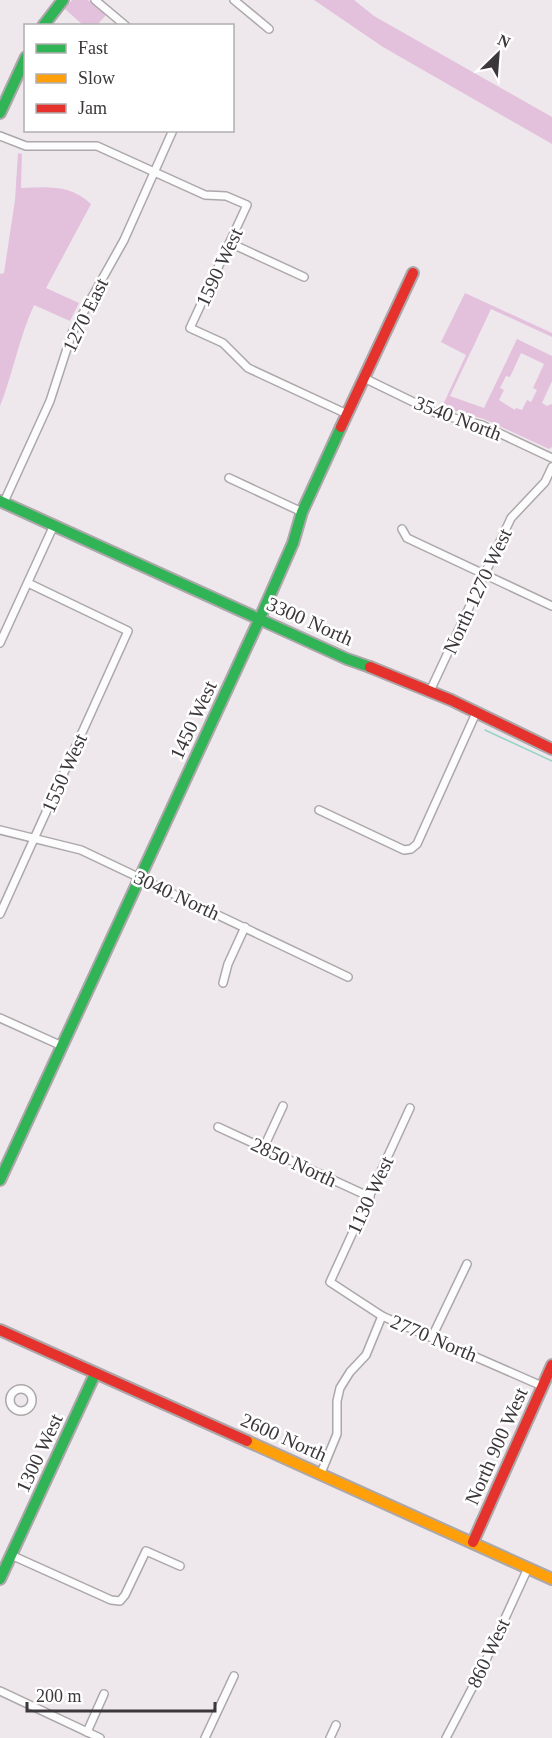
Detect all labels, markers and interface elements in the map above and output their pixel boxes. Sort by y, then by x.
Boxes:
legend [24,24,234,132]
north arrow [468,24,528,84]
text: N [495,31,513,51]
text: Fast [78,38,108,58]
text: Slow [78,68,115,88]
text: Jam [78,98,107,118]
street label: 1590 West [191,224,247,310]
street label: 1270 East [58,274,112,356]
street label: 3540 North [411,391,505,445]
street label: North 1270 West [438,524,516,657]
street label: 3300 North [264,592,356,650]
street label: 1450 West [165,677,221,763]
street label: 1550 West [37,730,91,816]
street label: 3040 North [131,866,223,924]
street label: 2850 North [248,1133,340,1191]
street label: 1130 West [342,1152,398,1237]
street label: 2770 North [388,1310,480,1366]
street label: North 900 West [460,1384,532,1508]
street label: 2600 North [238,1408,330,1466]
street label: 1300 West [11,1410,67,1496]
street label: 860 West [462,1614,514,1691]
scale bar [27,1675,214,1713]
text: 200 m [36,1686,82,1706]

